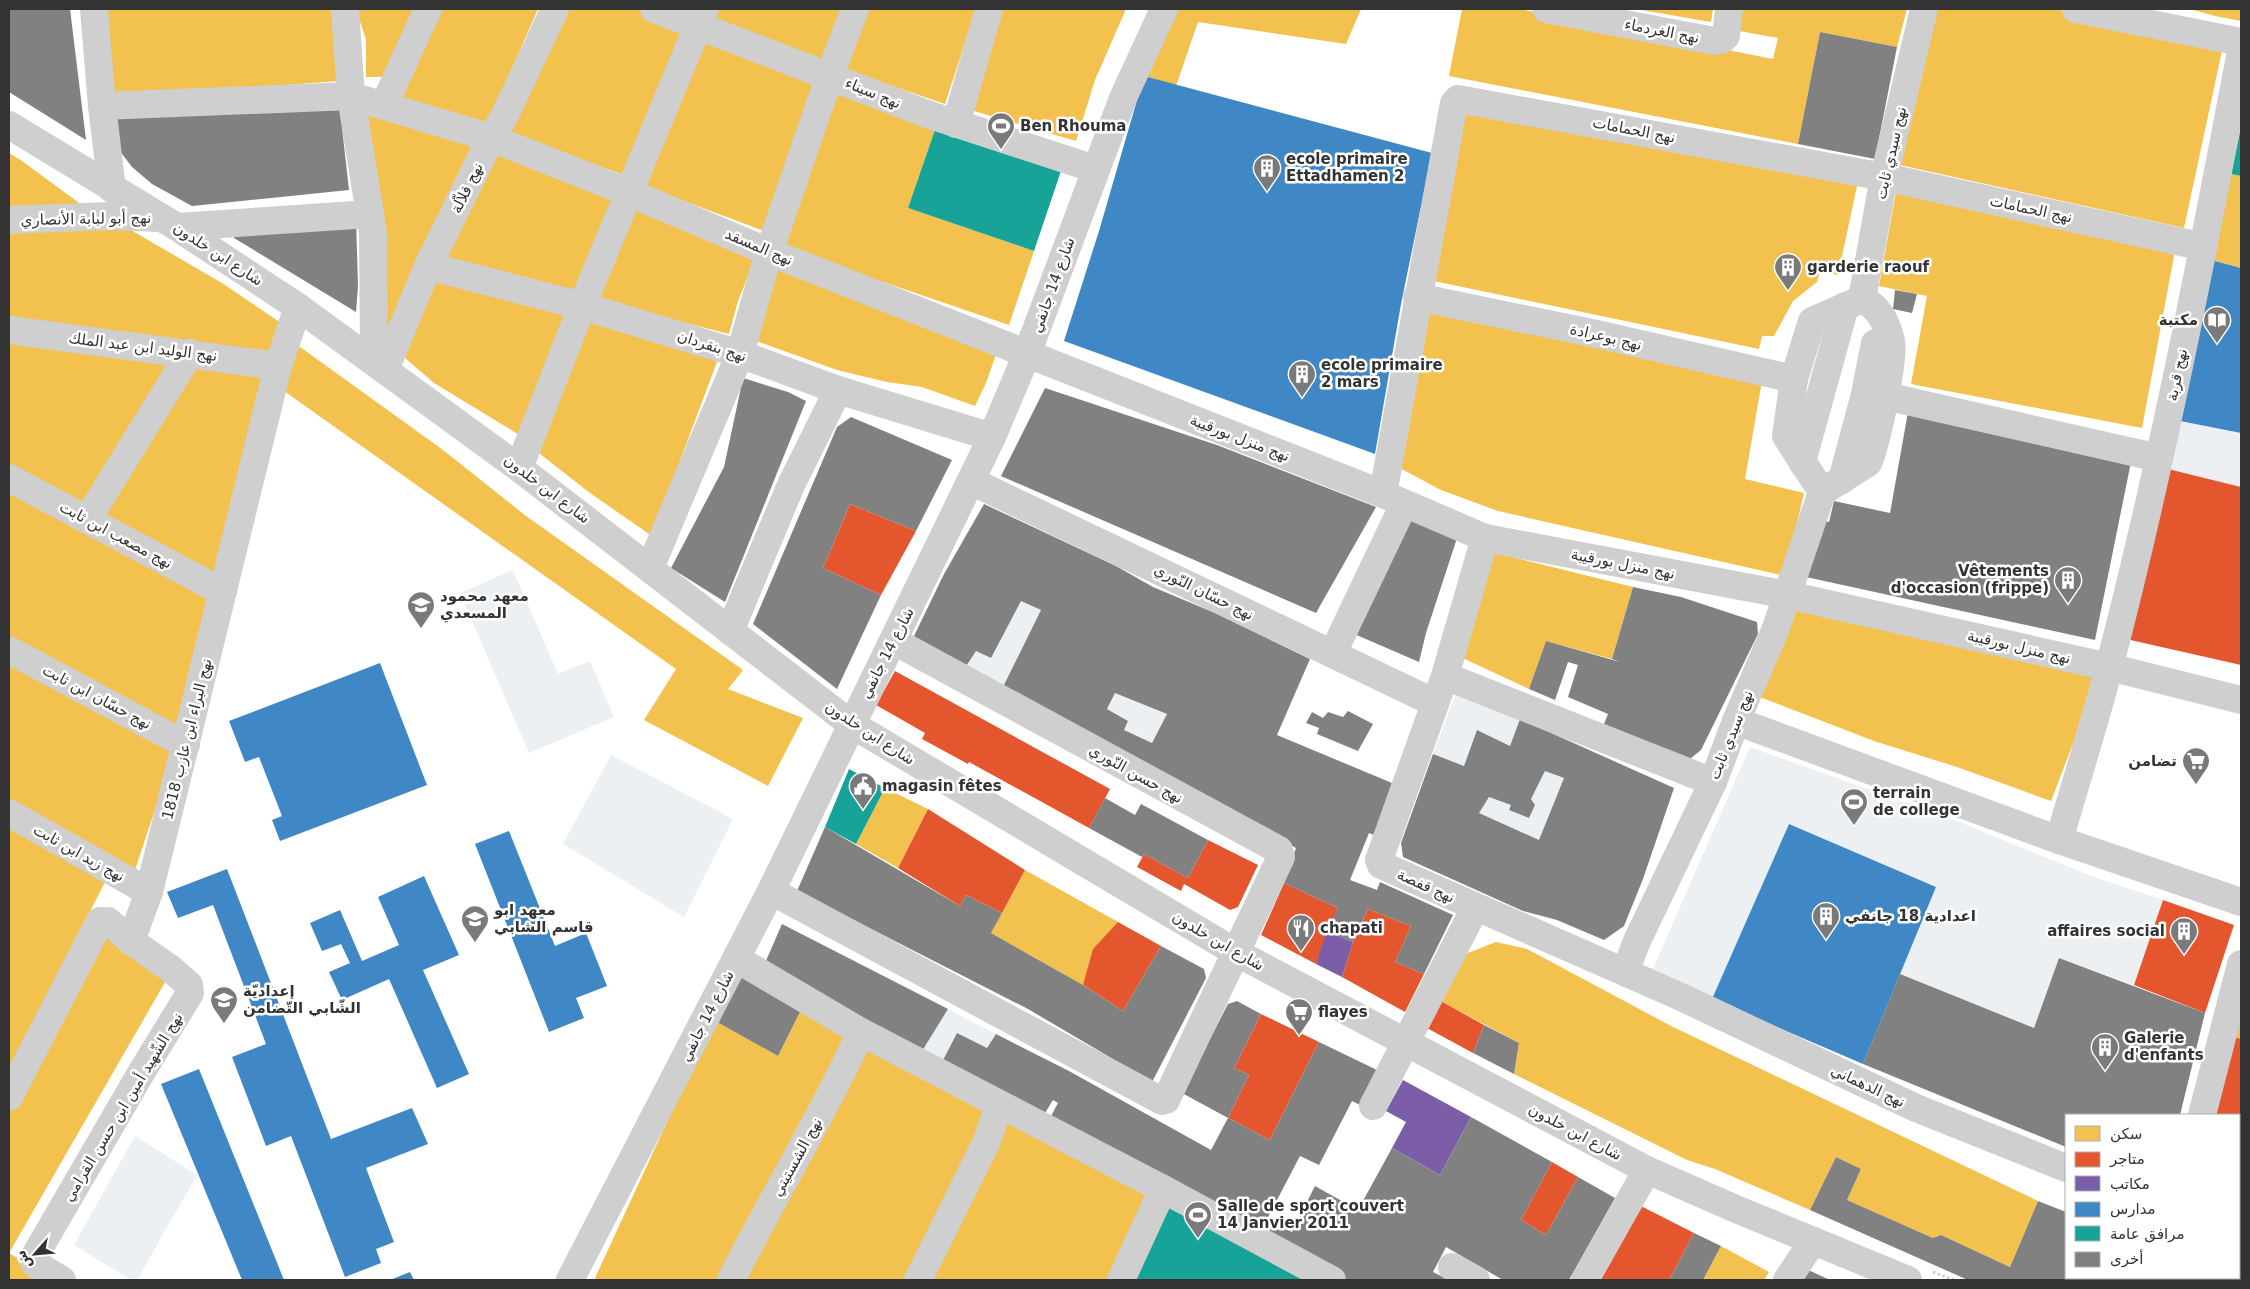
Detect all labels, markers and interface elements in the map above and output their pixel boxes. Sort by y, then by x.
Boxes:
street label: نهج الغردماء [1623,15,1701,47]
street label: نهج سيناء [842,74,904,112]
street label: نهج سيدي ثابت [1872,105,1911,201]
sports icon: Ben Rhouma [986,111,1016,150]
street label: نهج الحمامات [1591,113,1677,147]
place label: Ben Rhouma [1020,117,1126,135]
place label: ecole primaire Ettadhamen 2 [1286,150,1408,185]
building icon: ecole primaire Ettadhamen 2 [1252,153,1282,192]
street label: نهج قلاّلة [446,159,487,216]
street label: نهج الحمامات [1988,191,2074,227]
street label: نهج أبو لبابة الأنصاري [21,208,151,230]
street label: شارع ابن خلدون [170,218,266,290]
street label: نهج المسقد [722,225,796,269]
street label: شارع 14 جانفي [1027,235,1080,335]
building icon: garderie raouf [1773,252,1803,291]
place label: garderie raouf [1807,258,1930,276]
library icon: مكتبة [2202,305,2232,344]
place label: مكتبة [2159,311,2198,329]
street label: نهج بوعرادة [1568,320,1644,354]
street label: نهج بنقردان [675,326,749,366]
street label: نهج الوليد ابن عبد الملك [68,329,218,365]
street label: نهج قربة [2163,347,2191,403]
place label: ecole primaire 2 mars [1321,356,1443,391]
building icon: ecole primaire 2 mars [1287,359,1317,398]
street label: نهج منزل بورقيبة [1188,411,1292,465]
street label: شارع ابن خلدون [500,451,594,527]
street label: نهج مصعب ابن ثابت [56,498,176,572]
street label: نهج منزل بورقيبة [1570,545,1676,583]
street label: نهج حسّان النّوري [1151,560,1257,625]
place label: Vêtements d'occasion (frippe) [1891,562,2049,597]
building icon: Vêtements d'occasion (frippe) [2053,565,2083,604]
place label: معهد محمود المسعدي [440,587,529,623]
school or university icon: معهد محمود المسعدي [406,590,436,629]
street label: شارع 14 جانفي [856,604,919,702]
street label: نهج منزل بورقيبة [1966,626,2072,668]
street label: نهج البراء ابن عازب 1818 [158,657,216,821]
street label: نهج حسّان ابن ثابت [39,661,155,733]
street label: نهج سيدي ثابت [1705,688,1758,783]
street label: شارع ابن خلدون [822,697,918,769]
street label: نهج حسن النّوري [1086,741,1186,808]
supermarket icon: تضامن [2181,746,2211,785]
place label: تضامن [2128,752,2177,770]
public building icon: magasin fêtes [848,771,878,810]
place label: magasin fêtes [882,777,1002,795]
place label: terrain de college [1873,784,1960,819]
sports icon: terrain de college [1839,787,1869,826]
street label: نهج زيد ابن ثابت [30,820,128,886]
street label: نهج قفصة [1394,865,1458,907]
place label: معهد ابو قاسم الشابي [493,901,594,936]
building icon: اعدادية 18 جانفي [1811,901,1841,940]
school or university icon: معهد ابو قاسم الشابي [460,904,490,943]
street label: شارع ابن خلدون [1169,907,1267,975]
place label: اعدادية 18 جانفي [1845,907,1976,925]
restaurant icon: chapati [1286,913,1316,952]
building icon: affaires social [2169,916,2199,955]
place label: chapati [1320,919,1383,937]
place label: affaires social [2047,922,2165,940]
street label: شارع 14 جانفي [676,967,739,1065]
place label: إعداديّة الشّابي التّضامن [243,982,361,1017]
school or university icon: إعداديّة الشّابي التّضامن [209,985,239,1024]
supermarket icon: flayes [1284,997,1314,1036]
place label: flayes [1318,1003,1368,1021]
street label: نهج الشّهيد أمين ابن حسن القرامي [58,1009,188,1205]
place label: Galerie d'enfants [2124,1029,2204,1064]
building icon: Galerie d'enfants [2090,1032,2120,1071]
street label: نهج الدهماني [1828,1061,1908,1112]
street label: شارع ابن خلدون [1525,1100,1625,1164]
legend [2065,1114,2240,1279]
street label: نهج الشستيتي [768,1115,827,1200]
text: سكن [2110,1125,2142,1143]
text: متاجر [2109,1150,2145,1168]
text: مكاتب [2110,1175,2150,1193]
place label: Salle de sport couvert 14 Janvier 2011 [1217,1197,1404,1232]
sports icon: Salle de sport couvert 14 Janvier 2011 [1183,1200,1213,1239]
text: مدارس [2110,1200,2156,1218]
text: مرافق عامة [2110,1225,2185,1243]
north arrow [10,1229,60,1279]
text: ش [12,1248,35,1272]
text: أخرى [2110,1249,2143,1268]

